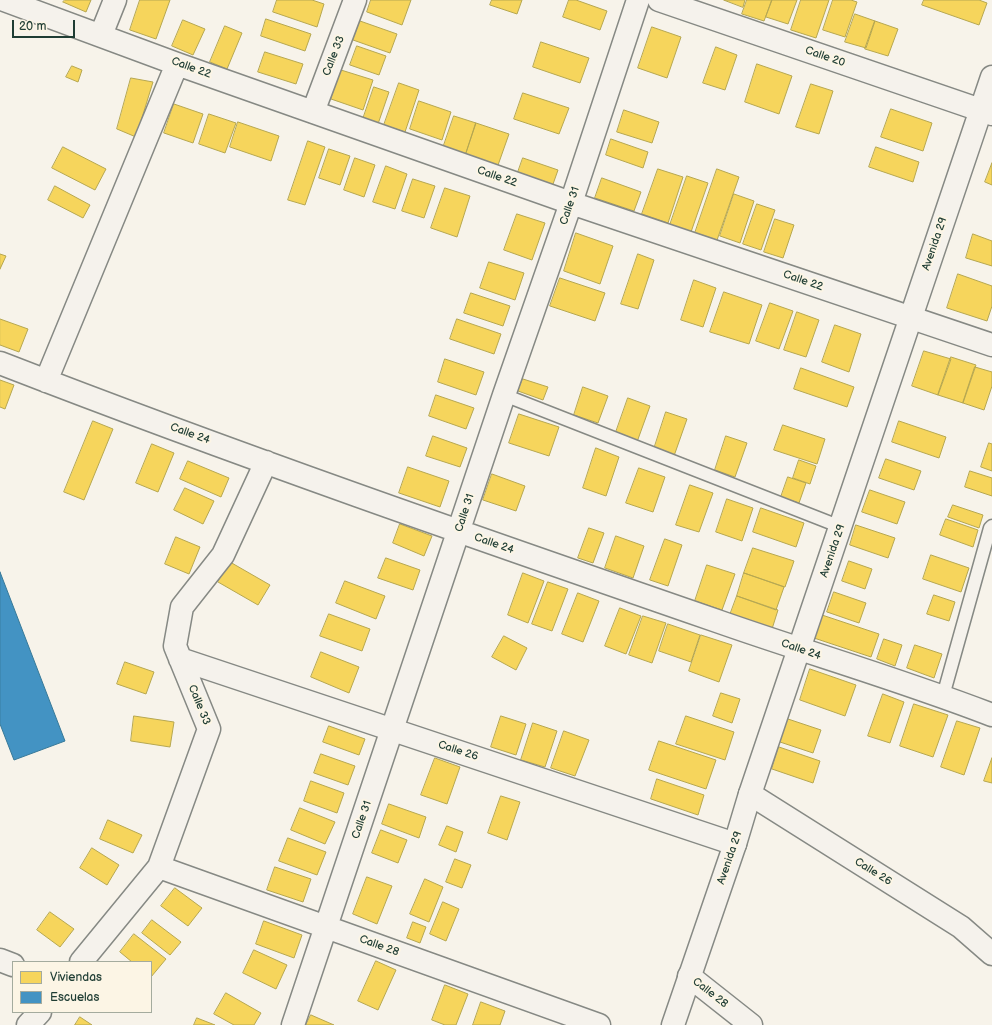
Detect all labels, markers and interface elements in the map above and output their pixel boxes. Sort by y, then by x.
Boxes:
scale bar [14,12,77,38]
text: 20 m [19,19,46,34]
street label: Calle 33 [320,34,348,78]
street label: Calle 20 [803,44,847,70]
street label: Calle 22 [169,55,213,81]
street label: Calle 22 [475,164,519,190]
street label: Calle 31 [557,185,583,227]
street label: Avenida 29 [920,216,950,272]
street label: Calle 22 [781,268,825,294]
street label: Calle 24 [168,421,212,447]
street label: Calle 31 [453,492,477,534]
street label: Avenida 29 [818,523,848,579]
street label: Calle 24 [472,531,516,557]
street label: Calle 24 [779,637,823,663]
street label: Calle 33 [185,683,213,727]
street label: Calle 26 [436,738,480,764]
street label: Calle 31 [349,799,375,841]
street label: Avenida 29 [715,830,745,886]
street label: Calle 26 [852,855,894,889]
street label: Calle 28 [357,933,401,959]
legend [12,961,152,1013]
text: Viviendas [50,970,102,985]
street label: Calle 28 [690,975,730,1011]
text: Escuelas [50,990,99,1005]

